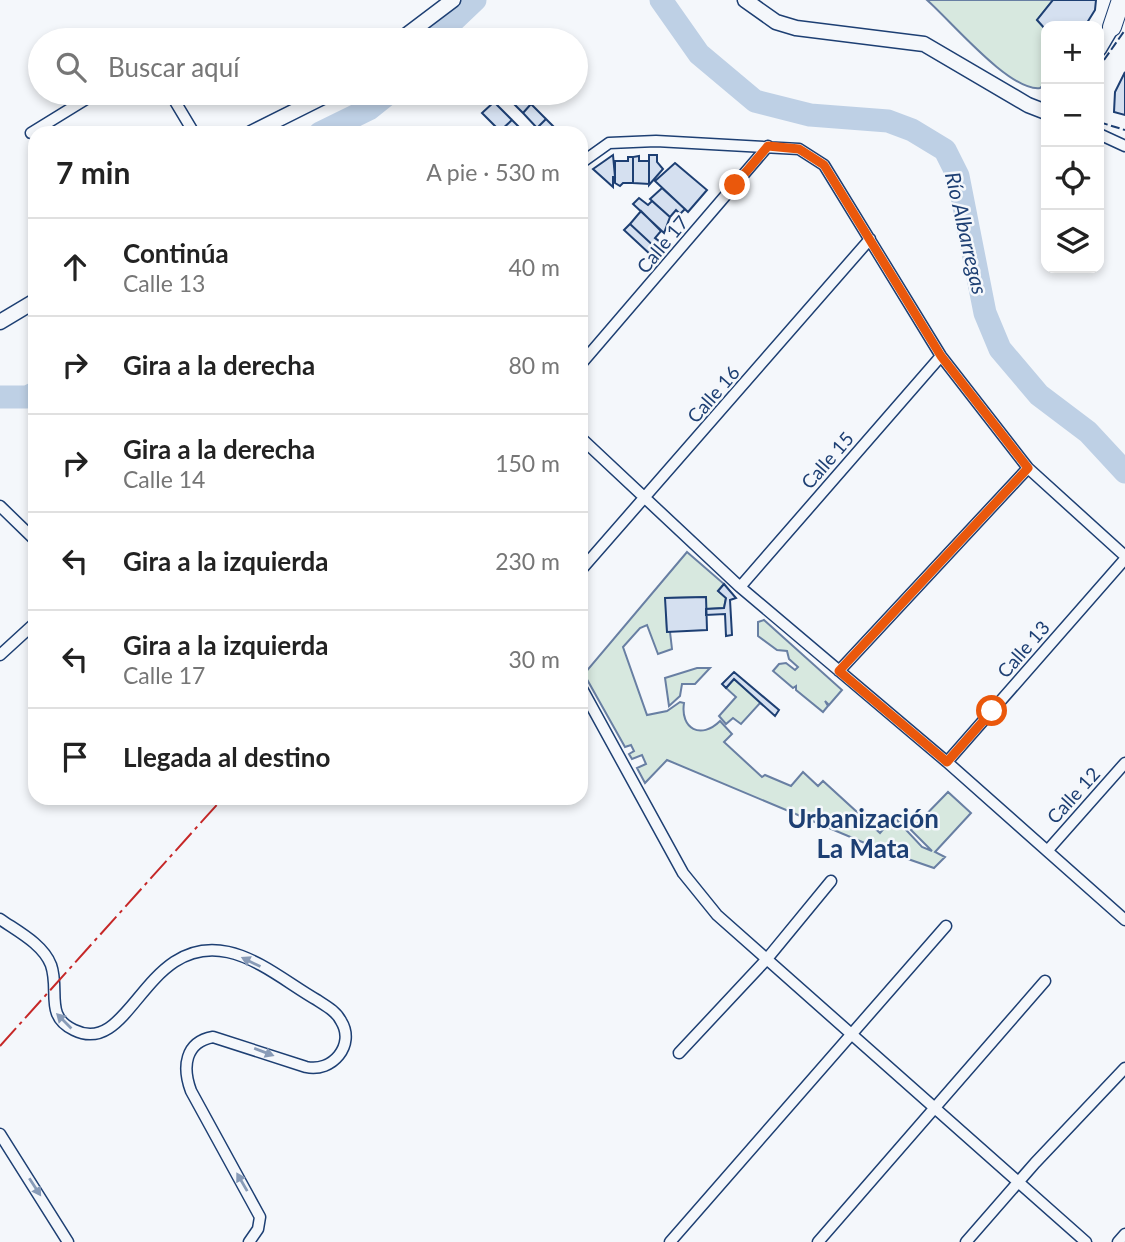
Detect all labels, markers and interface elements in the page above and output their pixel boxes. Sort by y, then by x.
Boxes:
map controls [1041,21,1104,273]
button: + [1041,21,1104,84]
search box [28,28,588,105]
icon: search [52,48,90,86]
text: Buscar aquí [108,51,239,83]
button: − [1041,84,1104,147]
button: locate [1041,147,1104,210]
text: 7 min [56,154,130,190]
text: A pie · 530 m [426,158,560,186]
route end [719,169,750,200]
water label: Río Albarregas [941,169,993,297]
button: layers [1041,210,1104,273]
street label: Calle 17 [631,211,693,277]
text: Continúa [123,237,229,269]
icon: ahead [56,248,94,286]
text: 40 m [509,253,560,281]
text: Calle 13 [123,269,205,297]
icon: right [56,346,94,384]
text: Gira a la derecha [123,349,315,381]
text: 80 m [509,351,560,379]
street label: Calle 16 [682,361,744,427]
street label: Calle 15 [796,427,858,493]
text: Gira a la derecha [123,433,315,465]
icon: right [56,444,94,482]
text: 150 m [495,449,560,477]
text: Calle 14 [123,465,205,493]
icon: left [56,542,94,580]
text: Gira a la izquierda [123,545,329,577]
text: 230 m [495,547,560,575]
street label: Calle 13 [992,616,1054,682]
text: Gira a la izquierda [123,629,329,661]
icon: left [56,640,94,678]
text: 30 m [509,645,560,673]
text: Calle 17 [123,661,205,689]
route start [976,695,1007,726]
icon: arrive [56,738,94,776]
text: Llegada al destino [123,741,330,773]
street label: Calle 12 [1042,762,1104,828]
district label: Urbanización La Mata [787,802,939,864]
one-way arrow [241,956,261,968]
one-way arrow [55,1012,72,1029]
one-way arrow [253,1047,274,1058]
one-way arrow [236,1172,248,1191]
one-way arrow [28,1178,41,1197]

